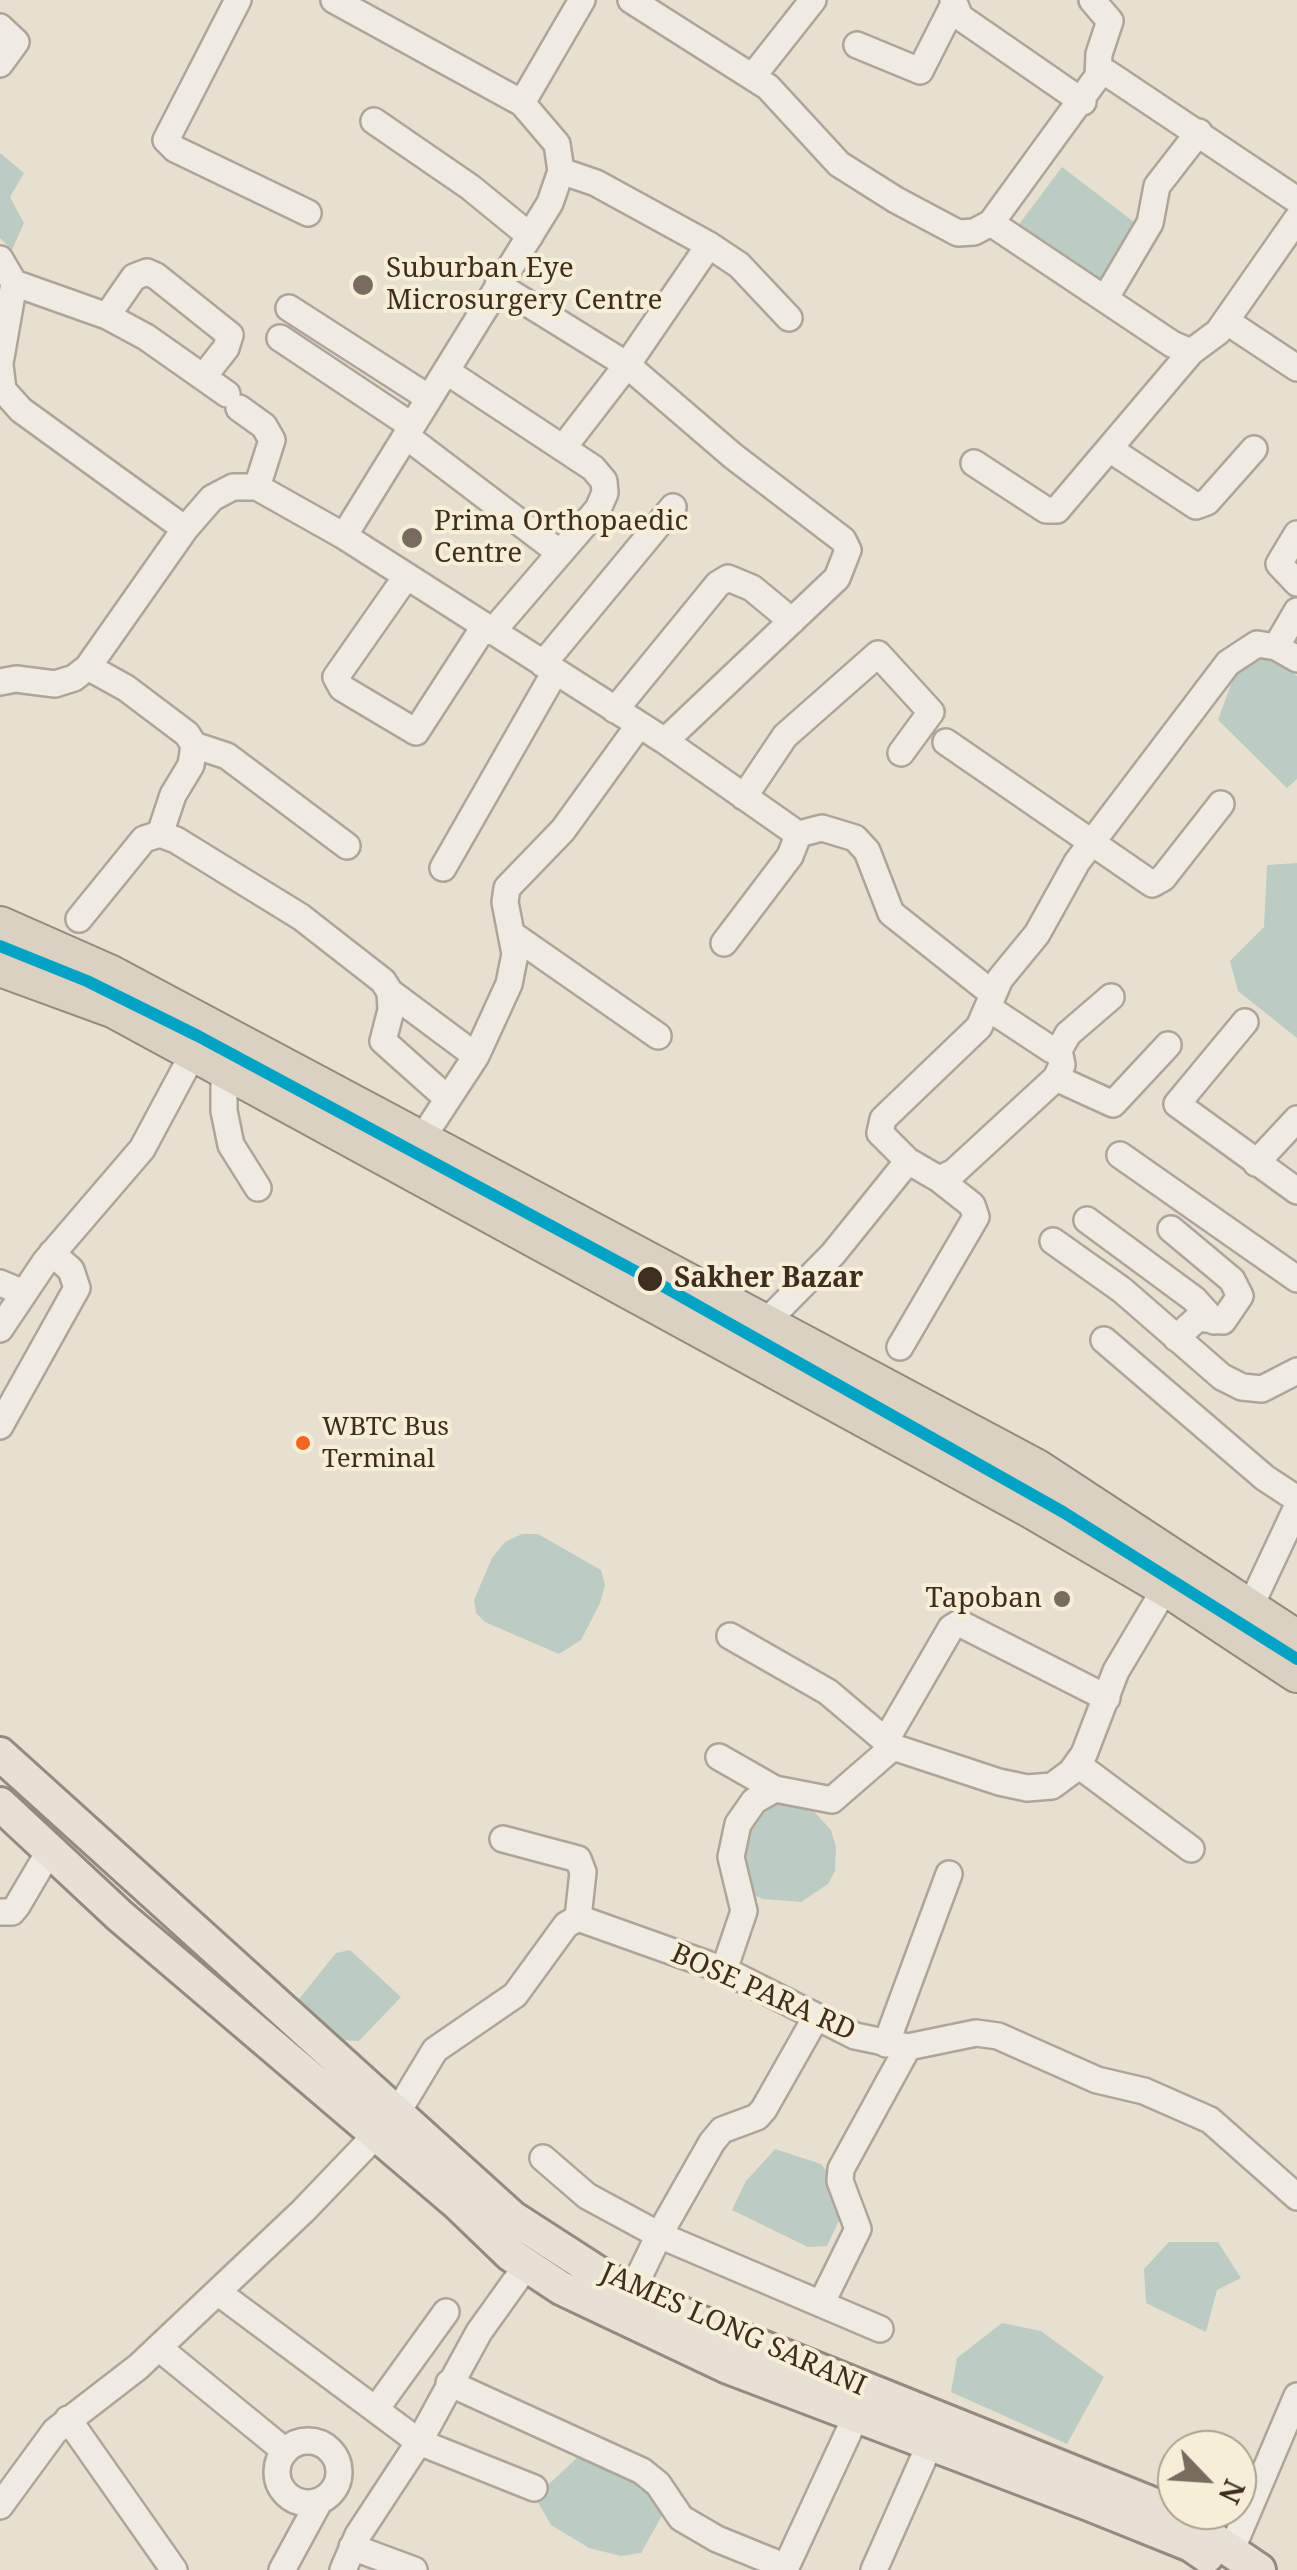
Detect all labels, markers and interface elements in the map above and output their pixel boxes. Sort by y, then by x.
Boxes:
place label: Suburban Eye Microsurgery Centre [386,252,663,318]
marker: Suburban Eye Microsurgery Centre [350,272,376,298]
place label: Prima Orthopaedic Centre [434,505,688,571]
marker: Prima Orthopaedic Centre [399,525,425,551]
place label: Sakher Bazar [674,1262,863,1296]
marker: Sakher Bazar [635,1264,665,1294]
place label: WBTC Bus Terminal [322,1412,449,1474]
marker: WBTC Bus Terminal [293,1433,313,1453]
place label: Tapoban [926,1582,1042,1616]
marker: Tapoban [1051,1588,1073,1610]
street label: BOSE PARA RD [666,1937,860,2049]
street label: JAMES LONG SARANI [595,2256,871,2404]
north arrow [1157,2430,1257,2530]
text: N [1210,2474,1254,2510]

